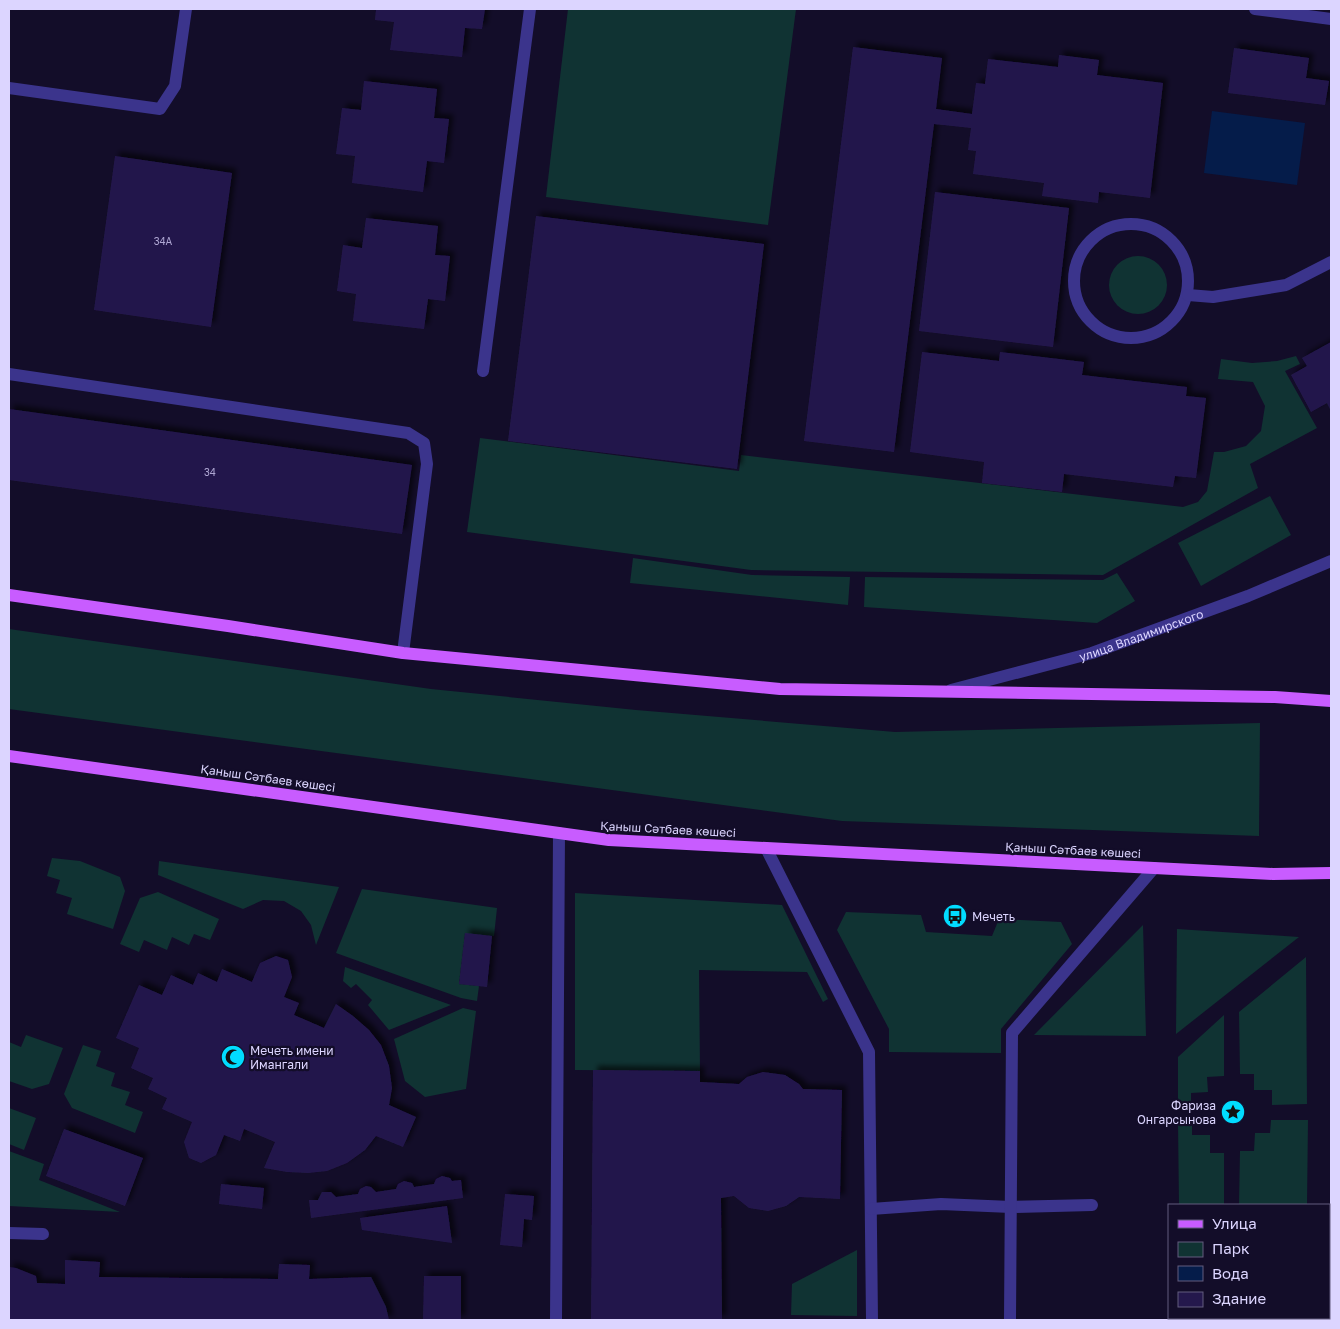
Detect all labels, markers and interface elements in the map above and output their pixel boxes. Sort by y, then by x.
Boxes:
house number: 34А [154,235,173,247]
house number: 34 [204,466,216,478]
street label: улица Владимирского [1077,606,1205,664]
street label: Қаныш Сәтбаев көшесі [200,761,336,795]
street label: Қаныш Сәтбаев көшесі [600,818,736,840]
street label: Қаныш Сәтбаев көшесі [1005,839,1141,861]
bus stop icon: Мечеть [942,903,968,929]
place label: Мечеть [972,909,1015,924]
place label: Мечеть имени Имангали [250,1043,334,1072]
mosque icon: Мечеть имени Имангали [220,1044,246,1070]
place label: Фариза Онгарсынова [1137,1098,1216,1127]
place icon: Фариза Онгарсынова [1220,1099,1246,1125]
legend [1168,1204,1330,1319]
text: Улица [1212,1214,1257,1232]
text: Парк [1212,1239,1250,1257]
text: Вода [1212,1264,1249,1282]
text: Здание [1212,1289,1266,1307]

